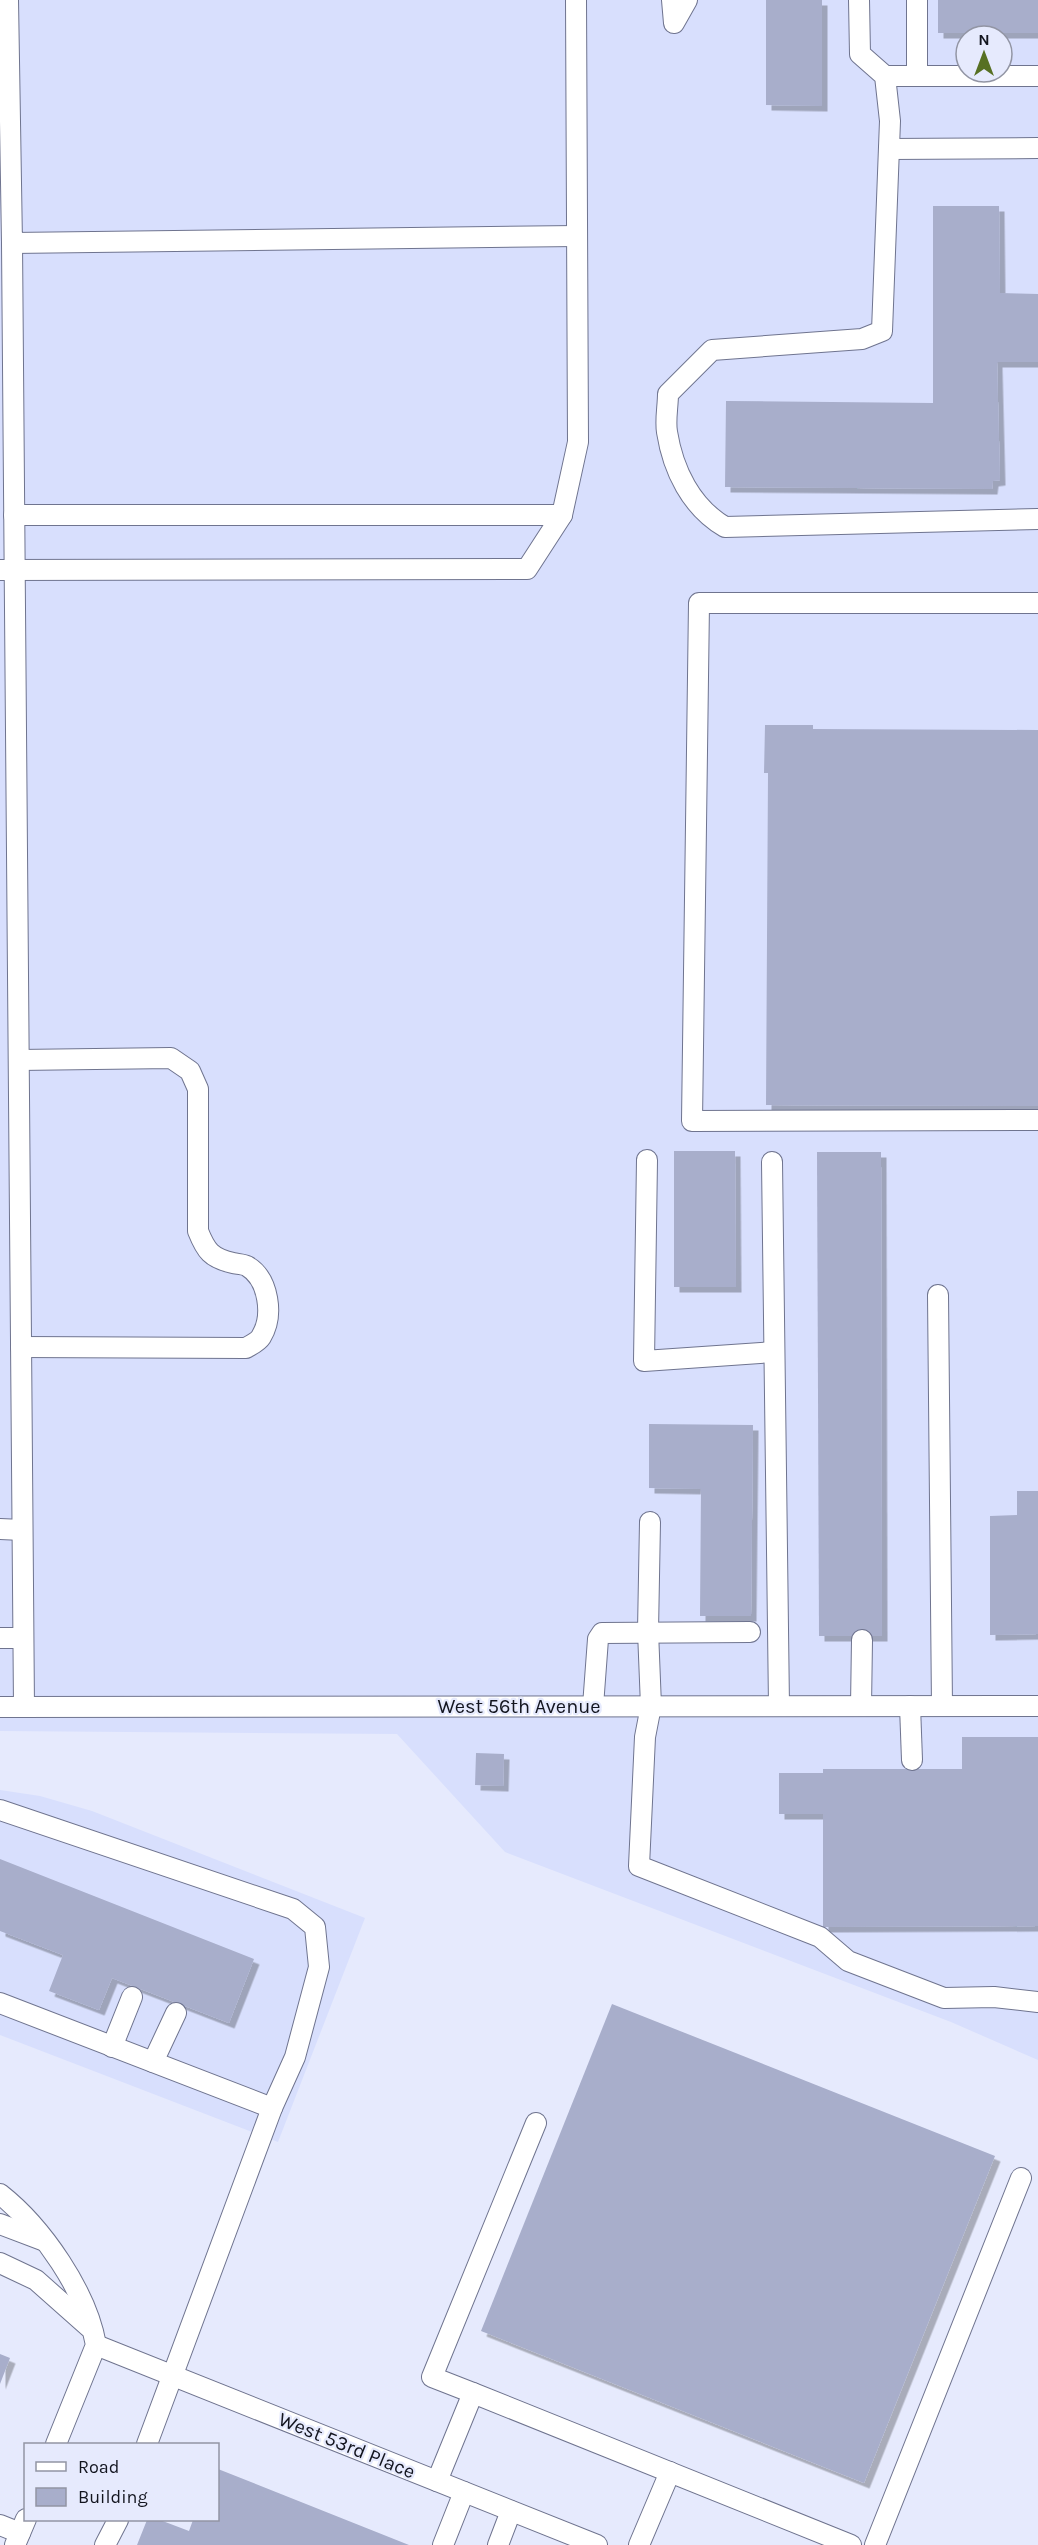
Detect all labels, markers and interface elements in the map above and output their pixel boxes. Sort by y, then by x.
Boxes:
north arrow [954,24,1014,84]
text: N [978,30,990,49]
street label: West 56th Avenue [437,1695,601,1718]
street label: West 53rd Place [275,2408,419,2483]
legend [24,2443,219,2521]
text: Road [78,2456,119,2478]
text: Building [78,2486,148,2508]

